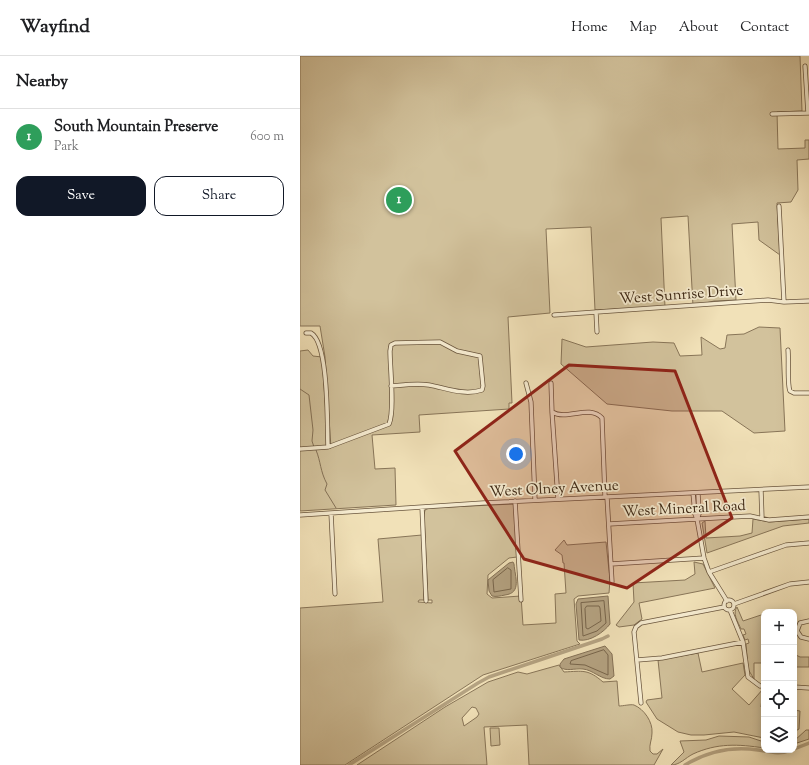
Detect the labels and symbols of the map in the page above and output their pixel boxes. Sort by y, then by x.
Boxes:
pin: 1 [386,185,412,215]
street label: West Sunrise Drive [618,281,744,310]
your location [506,444,526,464]
street label: West Olney Avenue [489,476,619,503]
street label: West Mineral Road [622,496,747,523]

